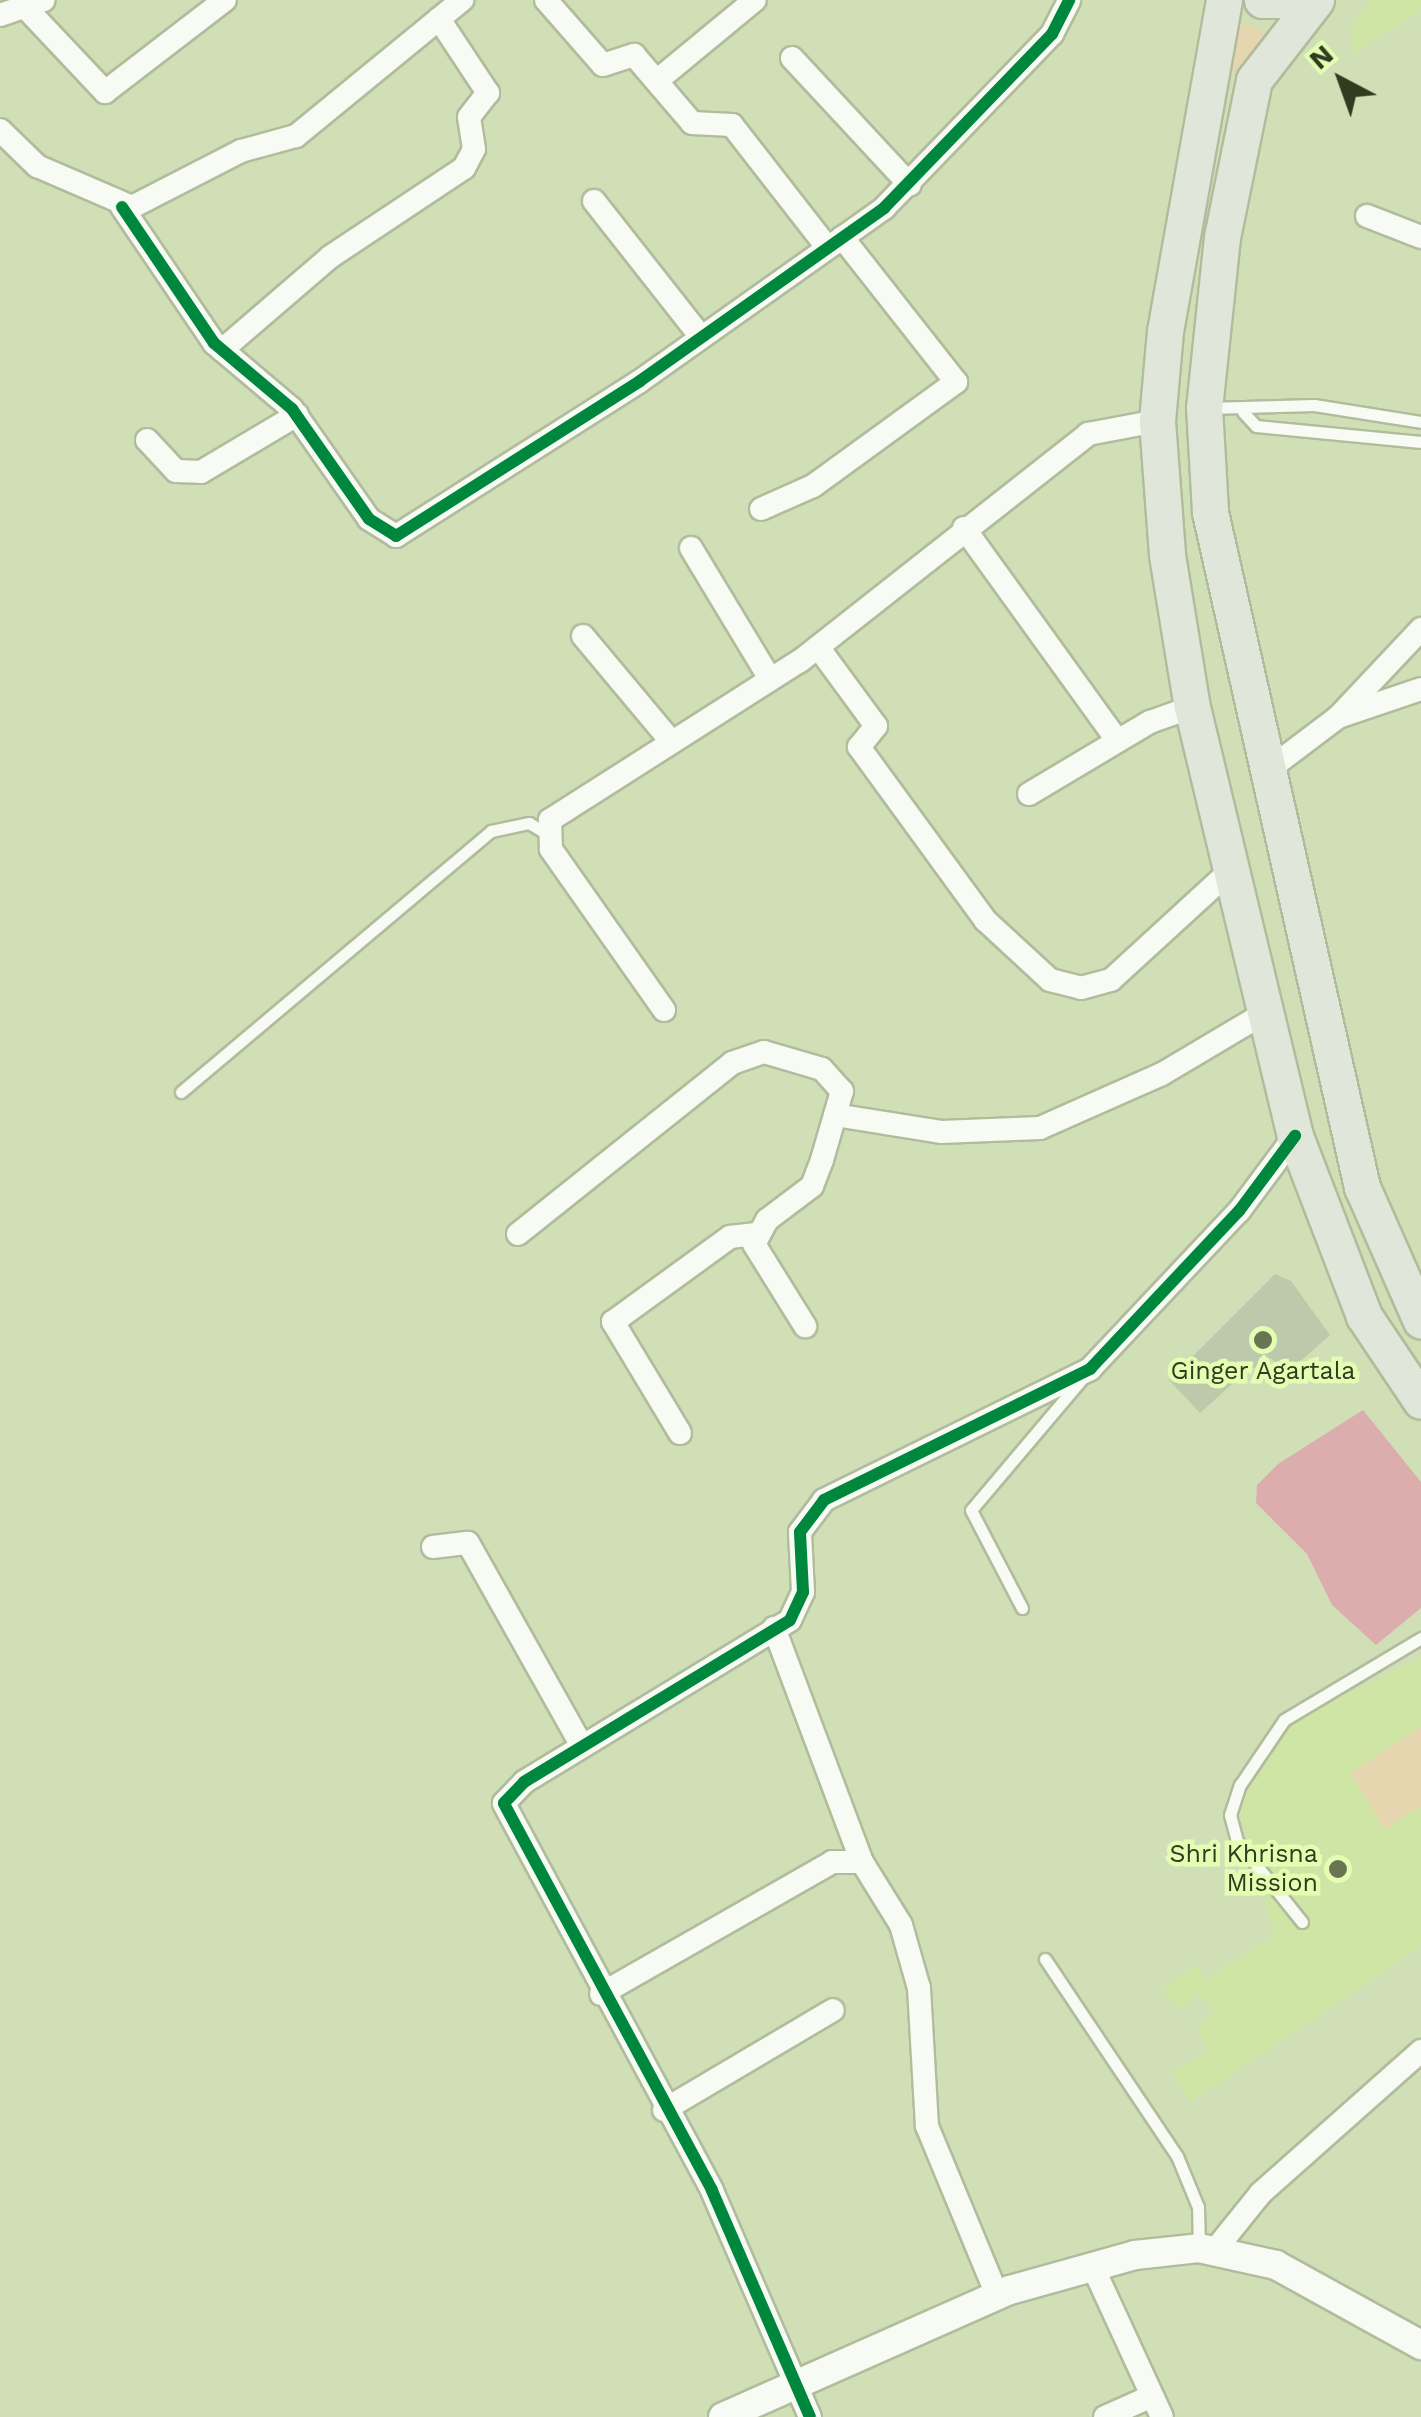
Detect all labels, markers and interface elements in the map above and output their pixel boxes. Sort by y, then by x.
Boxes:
north arrow [1291,30,1391,130]
text: N [1302,38,1340,76]
marker: Ginger Agartala [1252,1329,1274,1351]
place label: Ginger Agartala [1170,1356,1356,1386]
place label: Shri Khrisna Mission [1170,1840,1318,1899]
marker: Shri Khrisna Mission [1327,1858,1349,1880]

